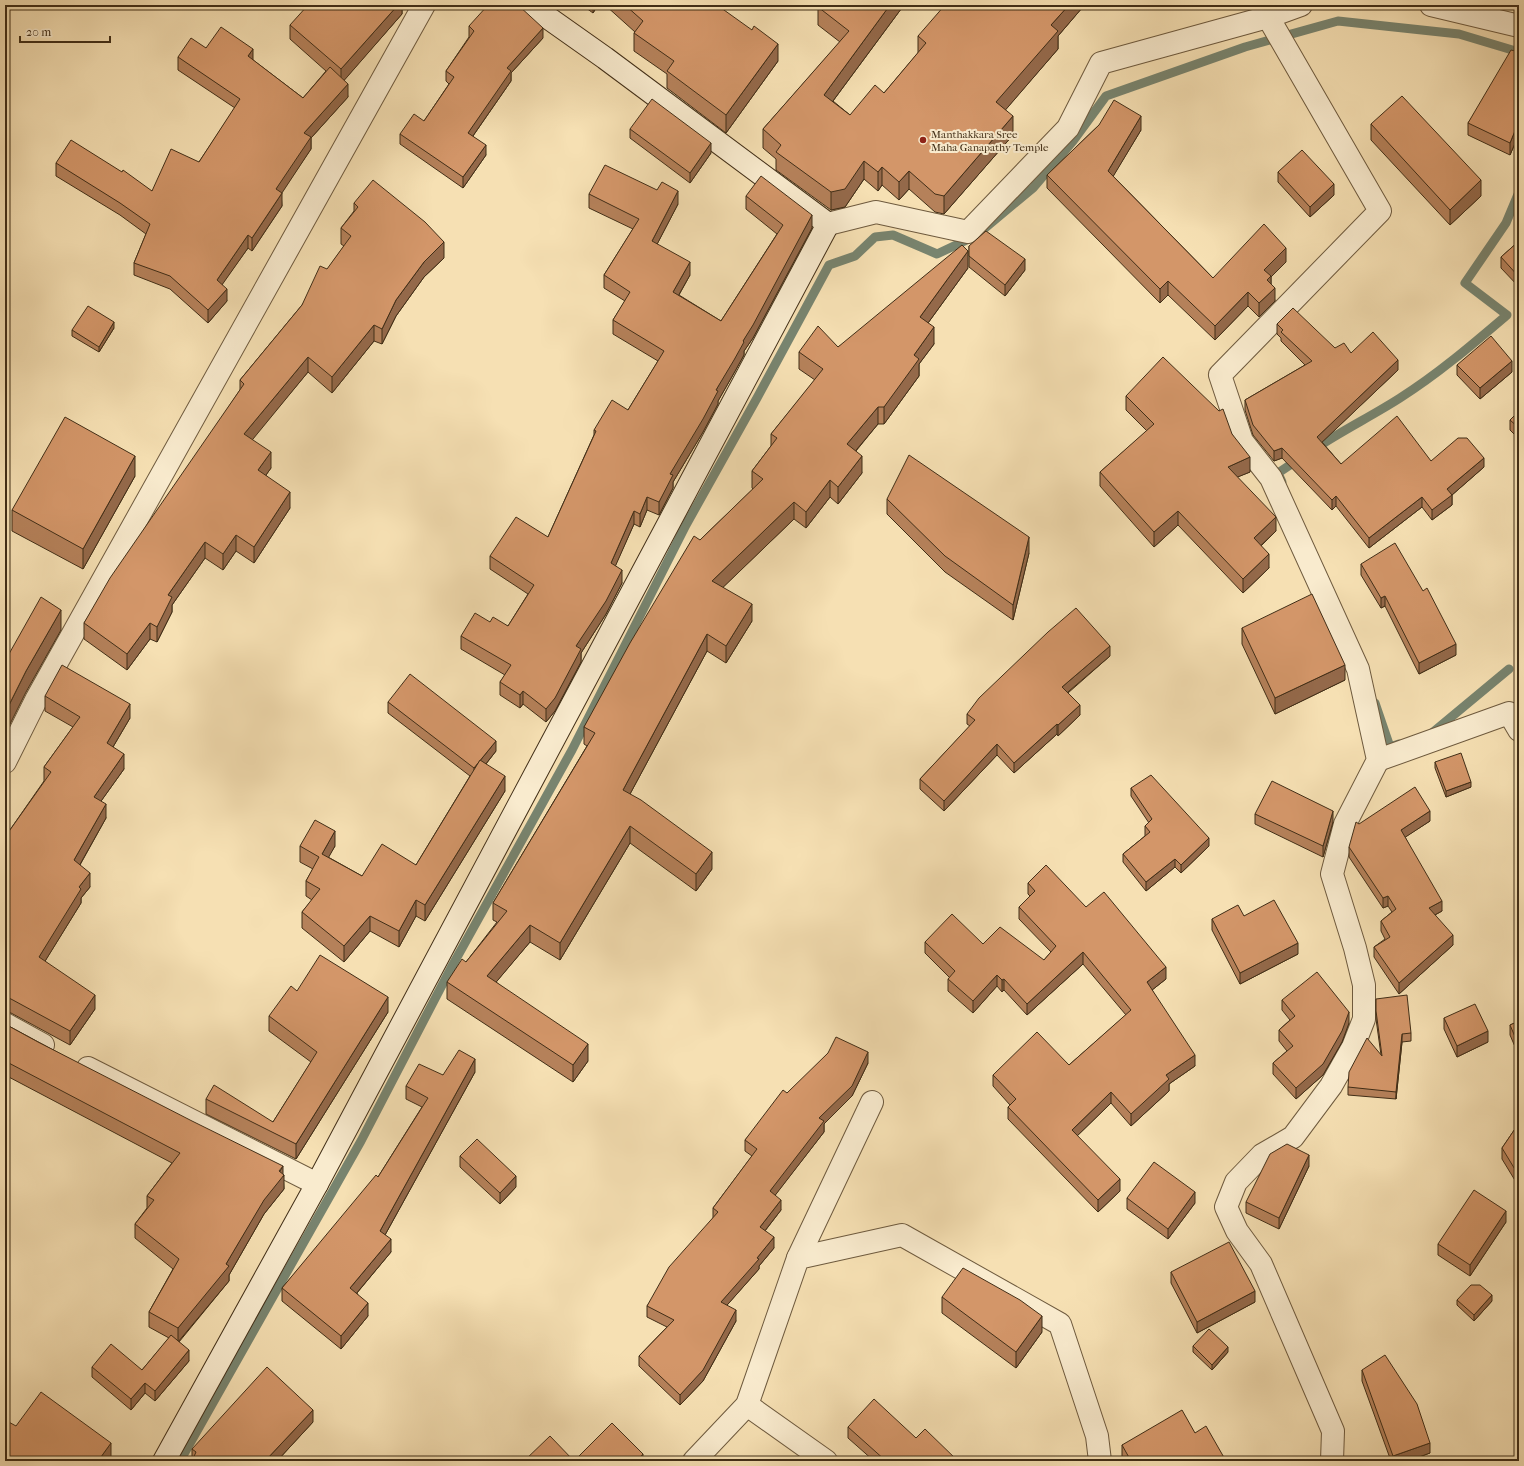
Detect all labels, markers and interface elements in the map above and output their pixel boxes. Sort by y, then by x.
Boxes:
scale bar [20,18,110,44]
text: 20 m [26,25,51,39]
place label: Manthakkara Sree Maha Ganapathy Temple [931,128,1049,154]
marker: Manthakkara Sree Maha Ganapathy Temple [918,135,928,145]

